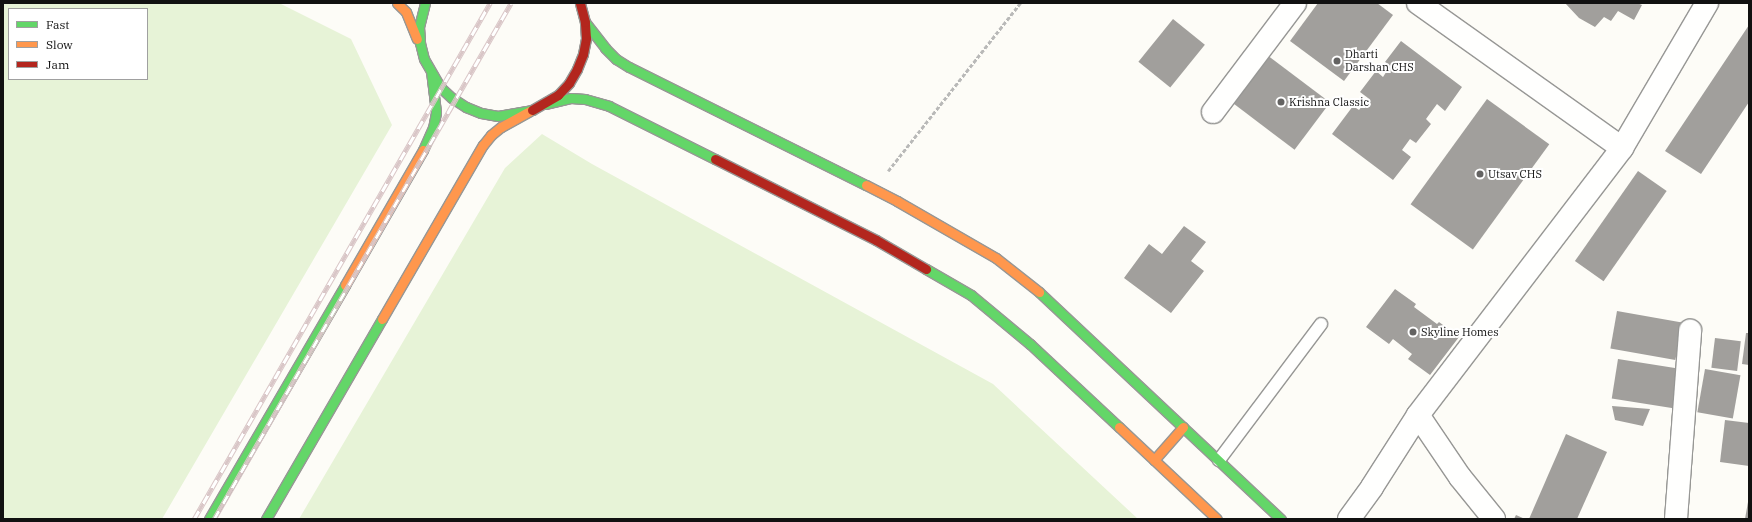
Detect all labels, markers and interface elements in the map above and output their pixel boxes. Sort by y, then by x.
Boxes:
legend [8,8,148,80]
text: Fast [46,17,70,32]
text: Slow [46,37,73,52]
place label: Dharti Darshan CHS [1345,48,1414,74]
marker: Dharti Darshan CHS [1332,56,1342,66]
text: Jam [46,57,69,72]
place label: Krishna Classic [1289,95,1369,109]
marker: Krishna Classic [1276,97,1286,107]
place label: Utsav CHS [1488,167,1542,181]
marker: Utsav CHS [1475,169,1485,179]
place label: Skyline Homes [1421,325,1499,339]
marker: Skyline Homes [1408,327,1418,337]

